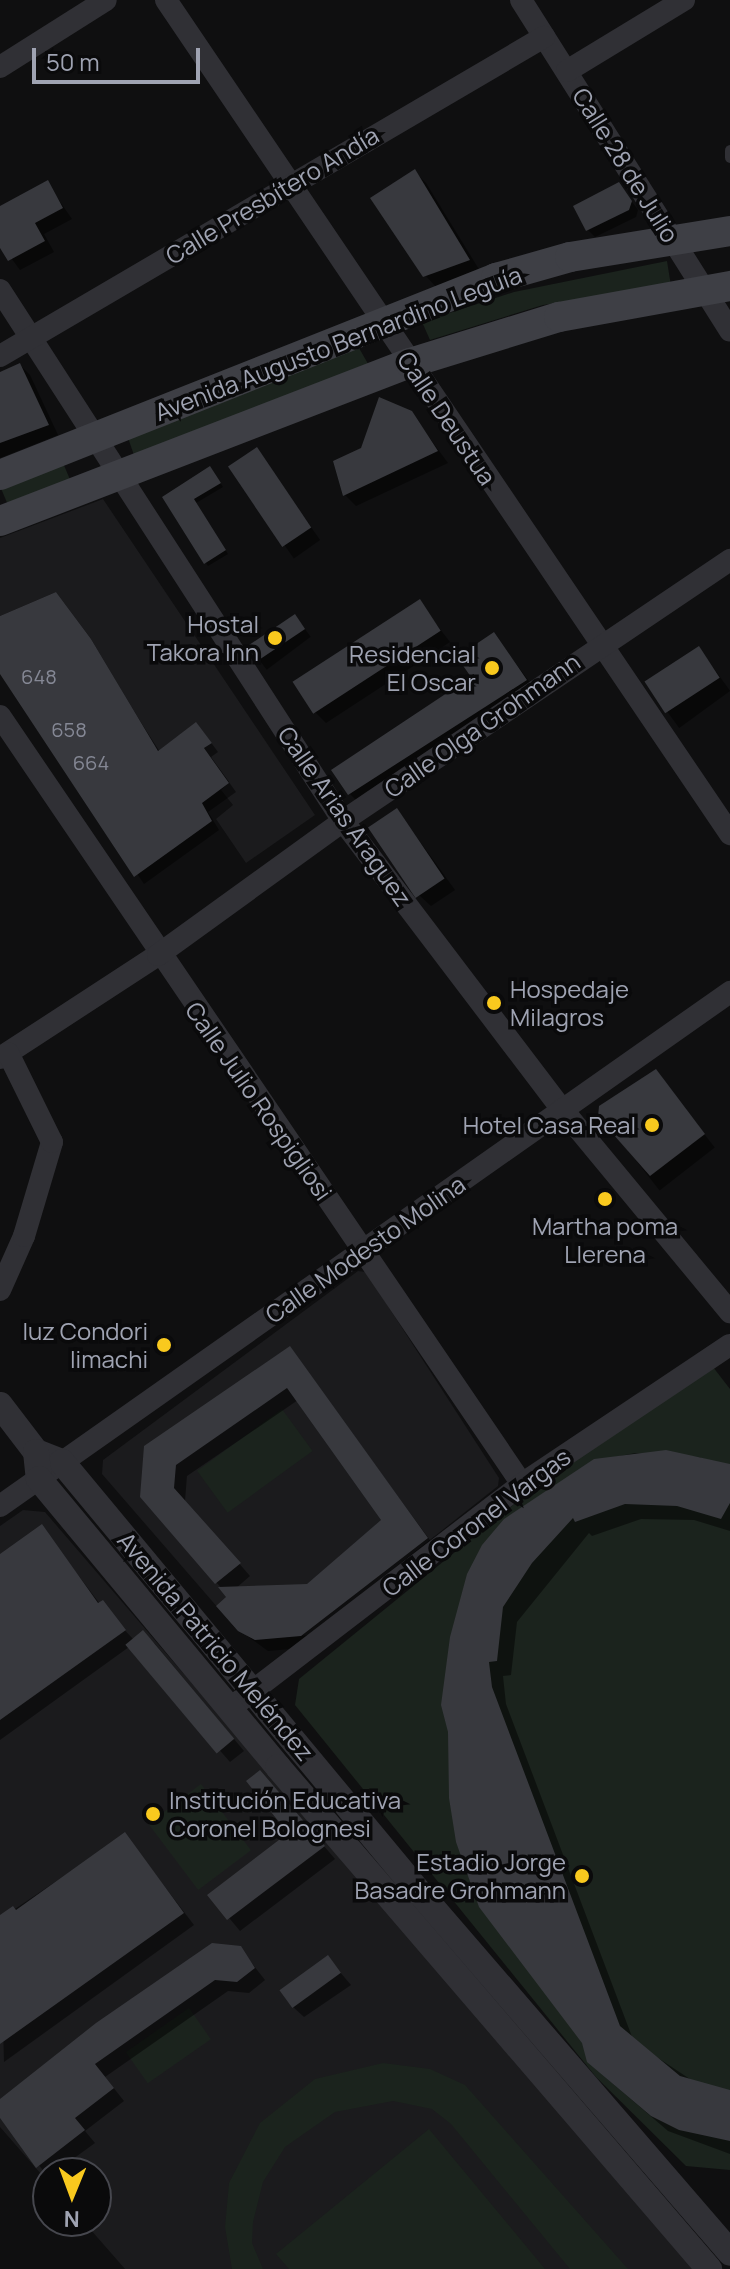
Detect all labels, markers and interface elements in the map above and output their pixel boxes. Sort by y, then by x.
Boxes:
scale bar [36,32,204,82]
text: 50 m [46,45,100,78]
street label: Calle 28 de Julio [567,82,685,248]
street label: Calle Presbítero Andía [160,120,384,270]
street label: Avenida Augusto Bernardino Leguía [151,260,525,426]
street label: Calle Deustua [392,346,502,490]
place label: Hostal Takora Inn [147,610,259,666]
marker: Hostal Takora Inn [266,629,284,647]
place label: Residencial El Oscar [349,640,476,696]
street label: Calle Olga Grohmann [379,647,585,803]
marker: Residencial El Oscar [483,659,501,677]
house number: 648 [21,664,57,688]
house number: 658 [51,717,87,741]
street label: Calle Arias Araguez [272,721,418,911]
house number: 664 [73,750,109,774]
place label: Hospedaje Milagros [510,975,629,1031]
marker: Hospedaje Milagros [485,994,503,1012]
street label: Calle Julio Rospigliosi [180,996,338,1206]
place label: Hotel Casa Real [463,1111,636,1139]
marker: Hotel Casa Real [643,1116,661,1134]
street label: Calle Modesto Molina [260,1169,470,1329]
marker: Martha poma Llerena [596,1190,614,1208]
place label: Martha poma Llerena [532,1212,678,1268]
place label: luz Condori limachi [22,1317,148,1373]
marker: luz Condori limachi [155,1336,173,1354]
street label: Calle Coronel Vargas [376,1442,576,1602]
street label: Avenida Patricio Meléndez [112,1526,320,1766]
place label: Institución Educativa Coronel Bolognesi [169,1786,401,1842]
marker: Institución Educativa Coronel Bolognesi [144,1805,162,1823]
place label: Estadio Jorge Basadre Grohmann [355,1848,566,1904]
marker: Estadio Jorge Basadre Grohmann [573,1867,591,1885]
north arrow [32,2157,112,2237]
text: N [63,2204,80,2234]

